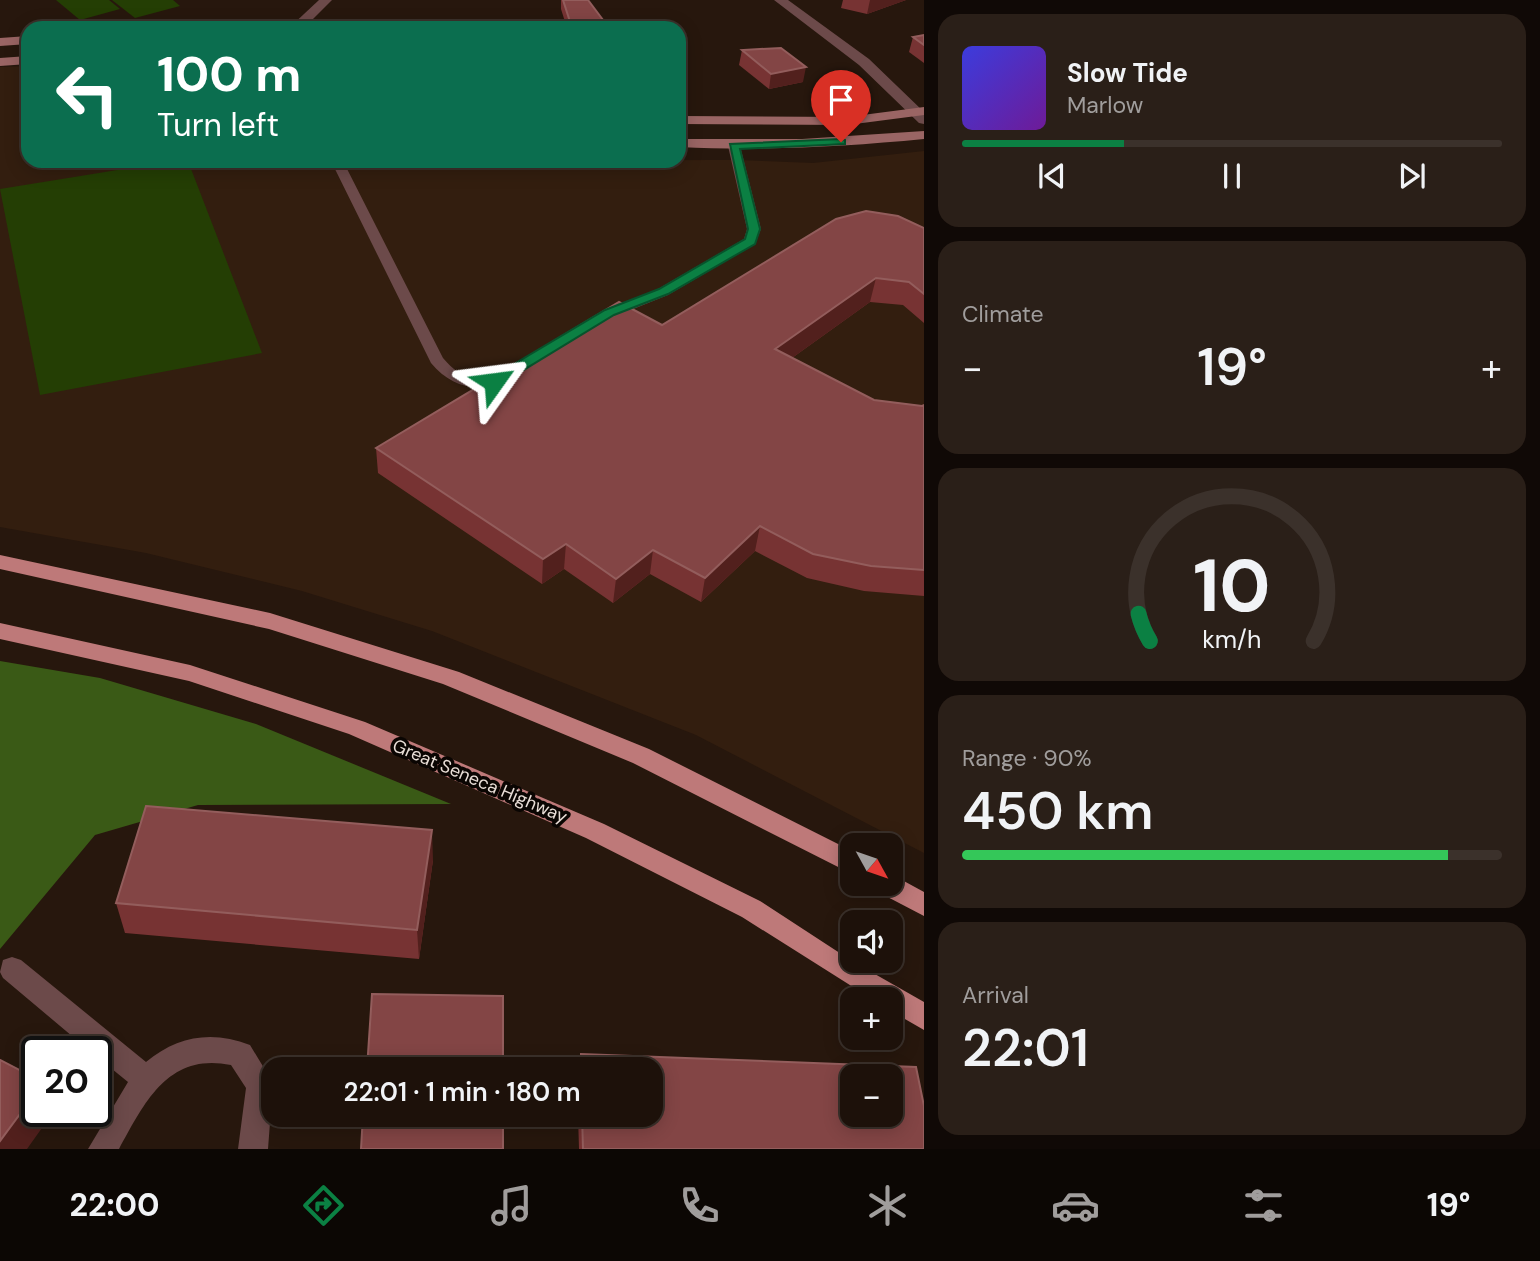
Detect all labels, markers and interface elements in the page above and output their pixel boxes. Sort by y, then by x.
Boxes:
text: 100 m [157,42,301,106]
icon: left [42,49,133,140]
text: Slow Tide [1067,56,1188,90]
pin [811,70,871,142]
icon: arrive [822,81,860,119]
text: Marlow [1067,90,1143,120]
text: Turn left [157,104,279,146]
icon: previous [1033,157,1071,195]
icon: pause [1213,157,1251,195]
icon: next [1393,157,1431,195]
text: Climate [962,299,1044,329]
text: 19° [1197,333,1267,401]
text: − [962,343,983,393]
text: + [1481,343,1502,393]
position arrow [457,345,531,419]
text: 10 [1193,539,1271,634]
text: km/h [1202,622,1262,655]
street label: Great Seneca Highway [389,733,571,829]
text: Range · 90% [962,743,1092,773]
text: 450 km [962,777,1153,845]
north arrow [840,833,903,896]
map controls [840,833,903,1127]
button: sound [840,910,903,973]
text: Arrival [962,980,1029,1010]
button: + [840,987,903,1050]
text: 22:01 [962,1014,1089,1082]
speed limit sign: 20 [21,1036,112,1127]
button: − [840,1064,903,1127]
text: 22:01 · 1 min · 180 m [344,1075,580,1109]
icon: directions [299,1181,348,1230]
icon: music [487,1181,536,1230]
icon: phone [675,1181,724,1230]
icon: climate [863,1181,912,1230]
icon: car [1051,1181,1100,1230]
icon: filters [1239,1181,1288,1230]
text: 22:00 [70,1184,160,1226]
text: 19° [1427,1184,1470,1226]

